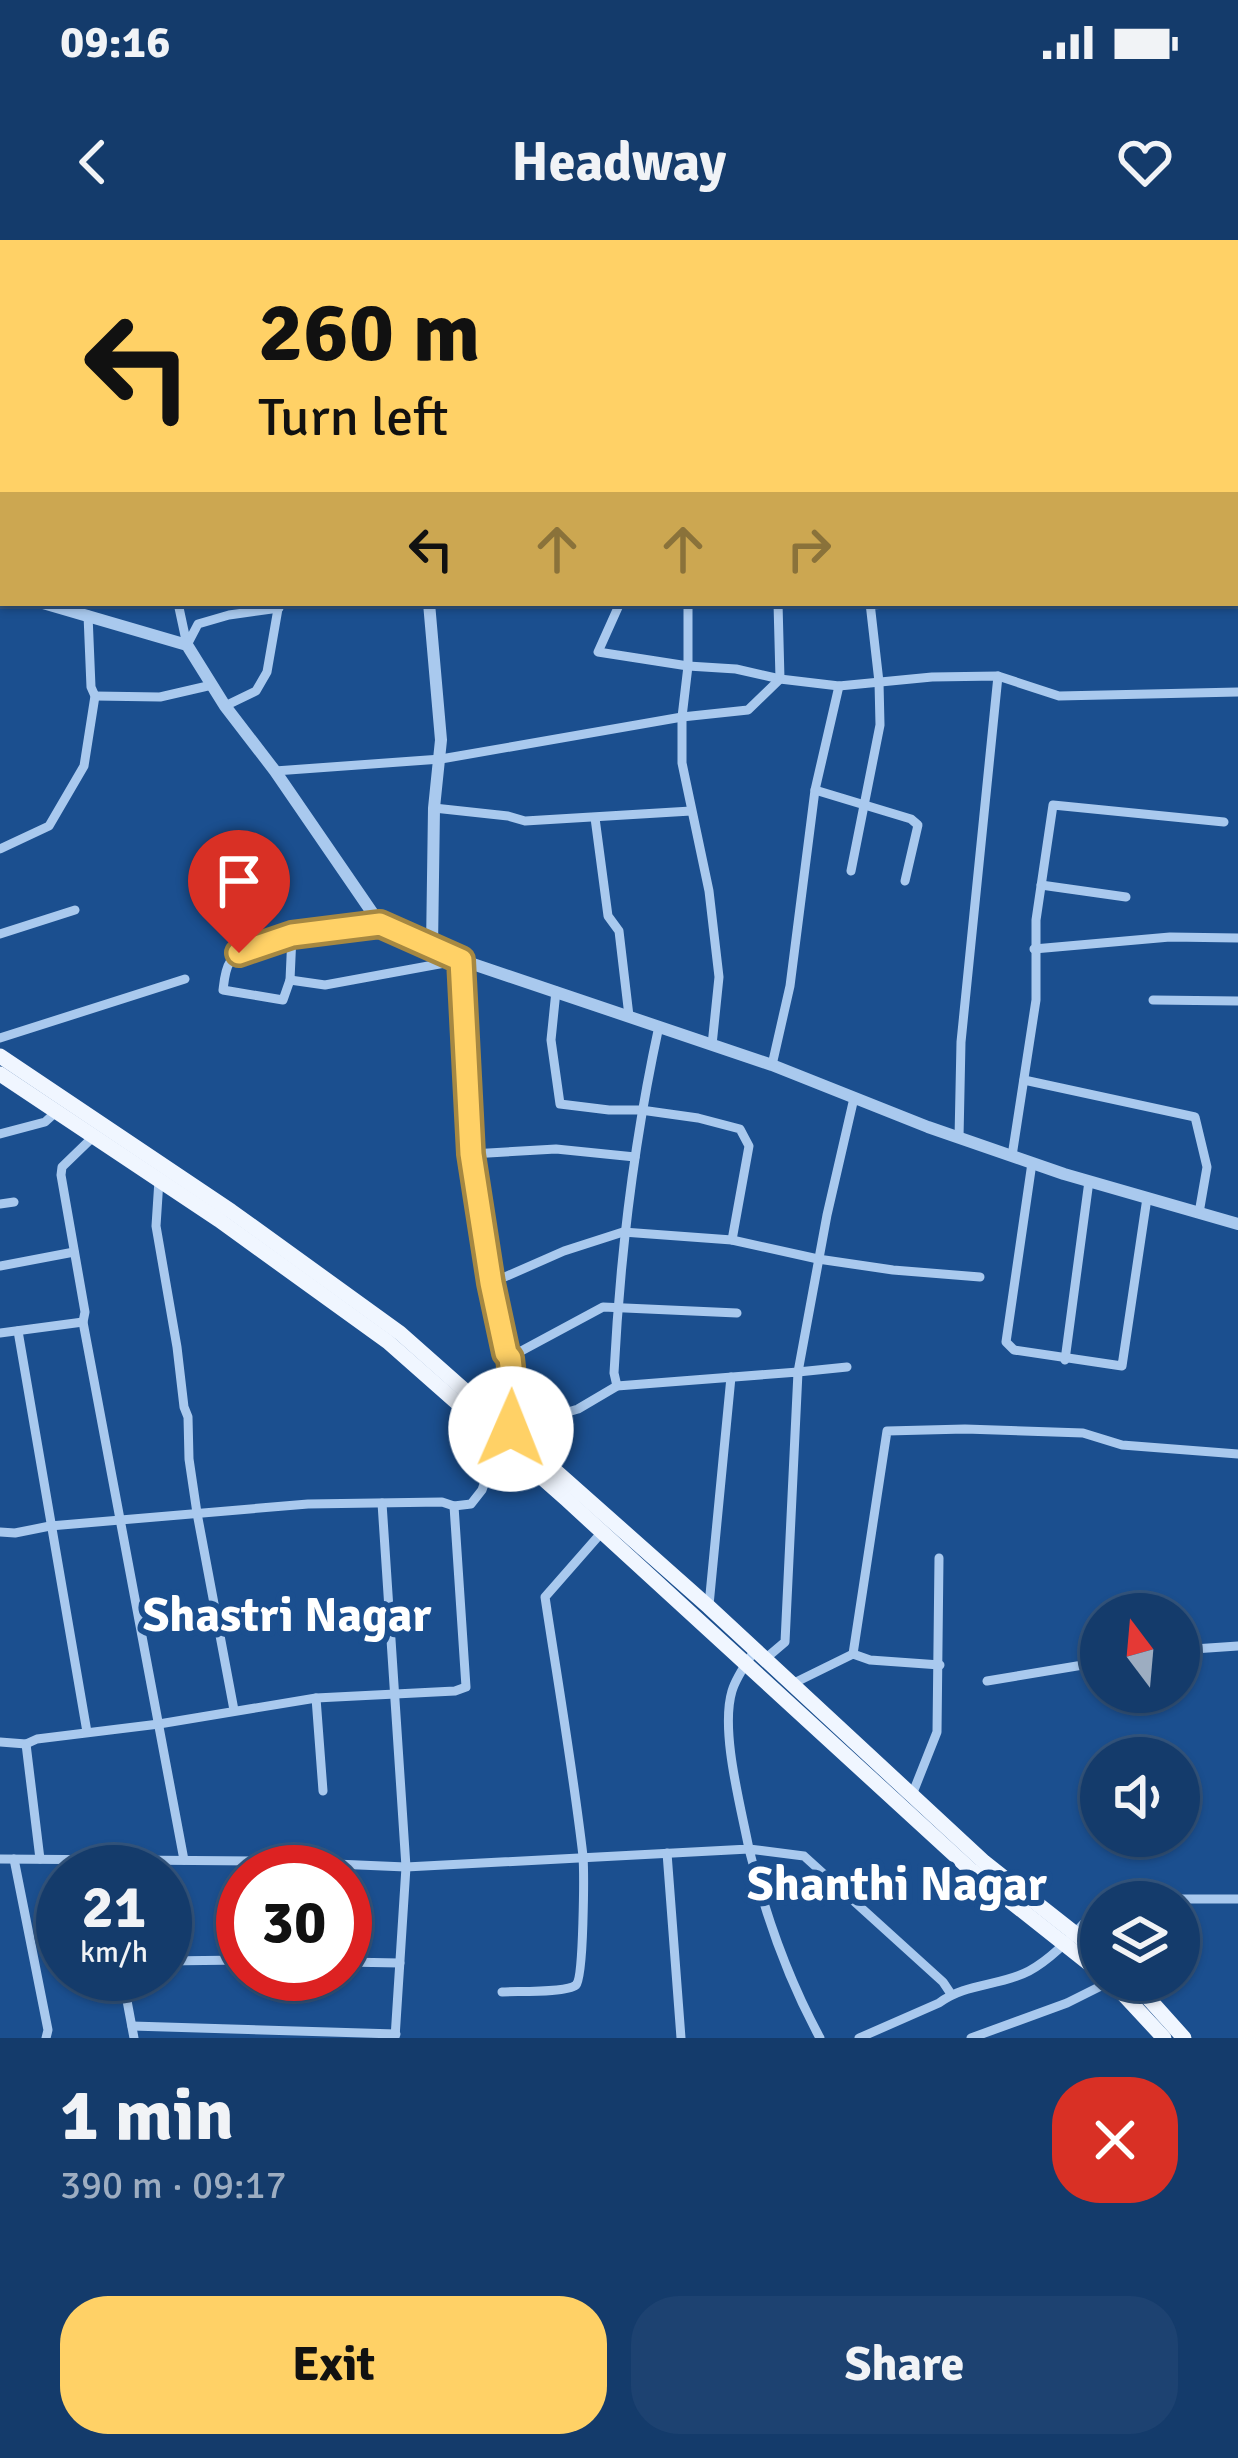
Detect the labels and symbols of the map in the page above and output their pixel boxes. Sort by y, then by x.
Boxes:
pin [188,830,290,953]
position arrow [448,1366,574,1492]
district label: Shastri Nagar [143,1586,432,1645]
north arrow [1080,1593,1200,1713]
speed limit sign: 30 [216,1845,372,2001]
district label: Shanthi Nagar [747,1855,1048,1914]

